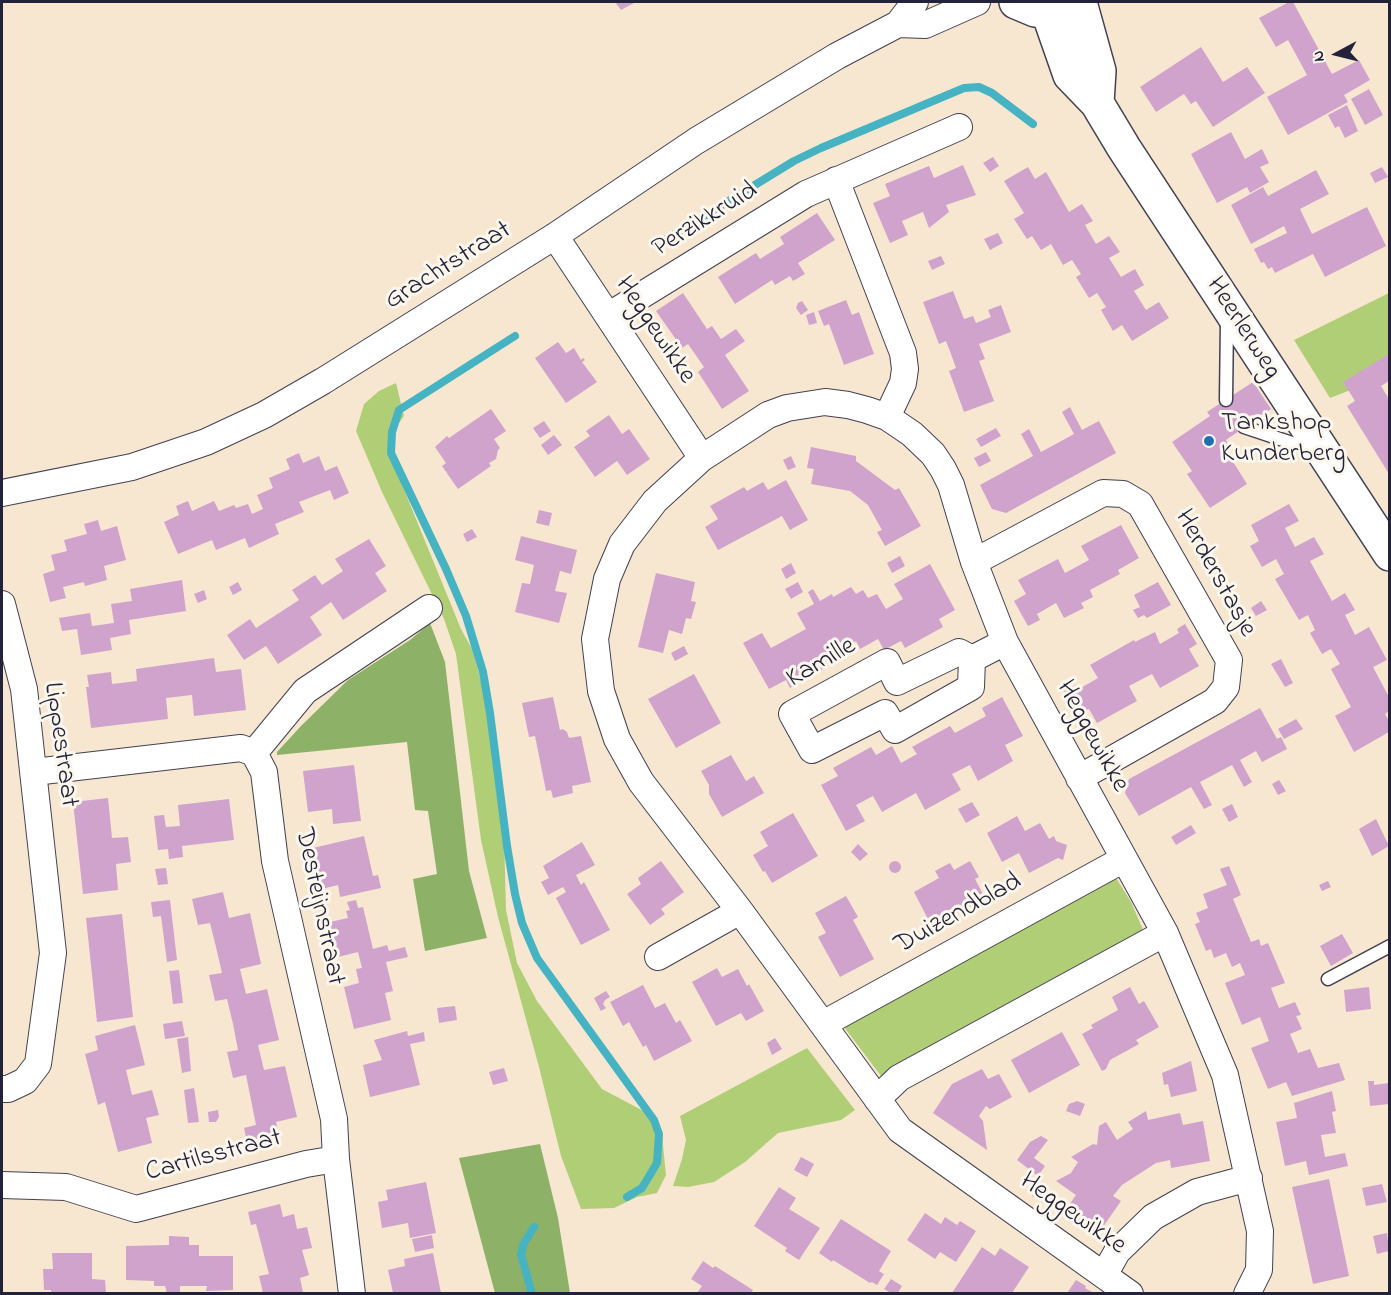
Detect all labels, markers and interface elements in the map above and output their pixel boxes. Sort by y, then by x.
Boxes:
north arrow [1307,24,1367,84]
text: N [1307,49,1332,63]
street label: Perzikkruid [647,176,765,266]
street label: Grachtstraat [380,215,518,319]
street label: Heggewikke [606,271,702,391]
street label: Heerlerweg [1197,272,1287,386]
place label: Tankshop Kunderberg [1221,409,1345,472]
marker: Tankshop Kunderberg [1202,434,1216,448]
street label: Herderstasje [1166,505,1262,643]
street label: Kamille [782,631,862,697]
street label: Heggewikke [1047,676,1135,798]
street label: Lippestraat [34,680,84,810]
street label: Desteijnstraat [286,825,350,989]
street label: Duizendblad [890,867,1028,963]
street label: Cartilsstraat [142,1123,286,1191]
street label: Heggewikke [1013,1167,1131,1263]

